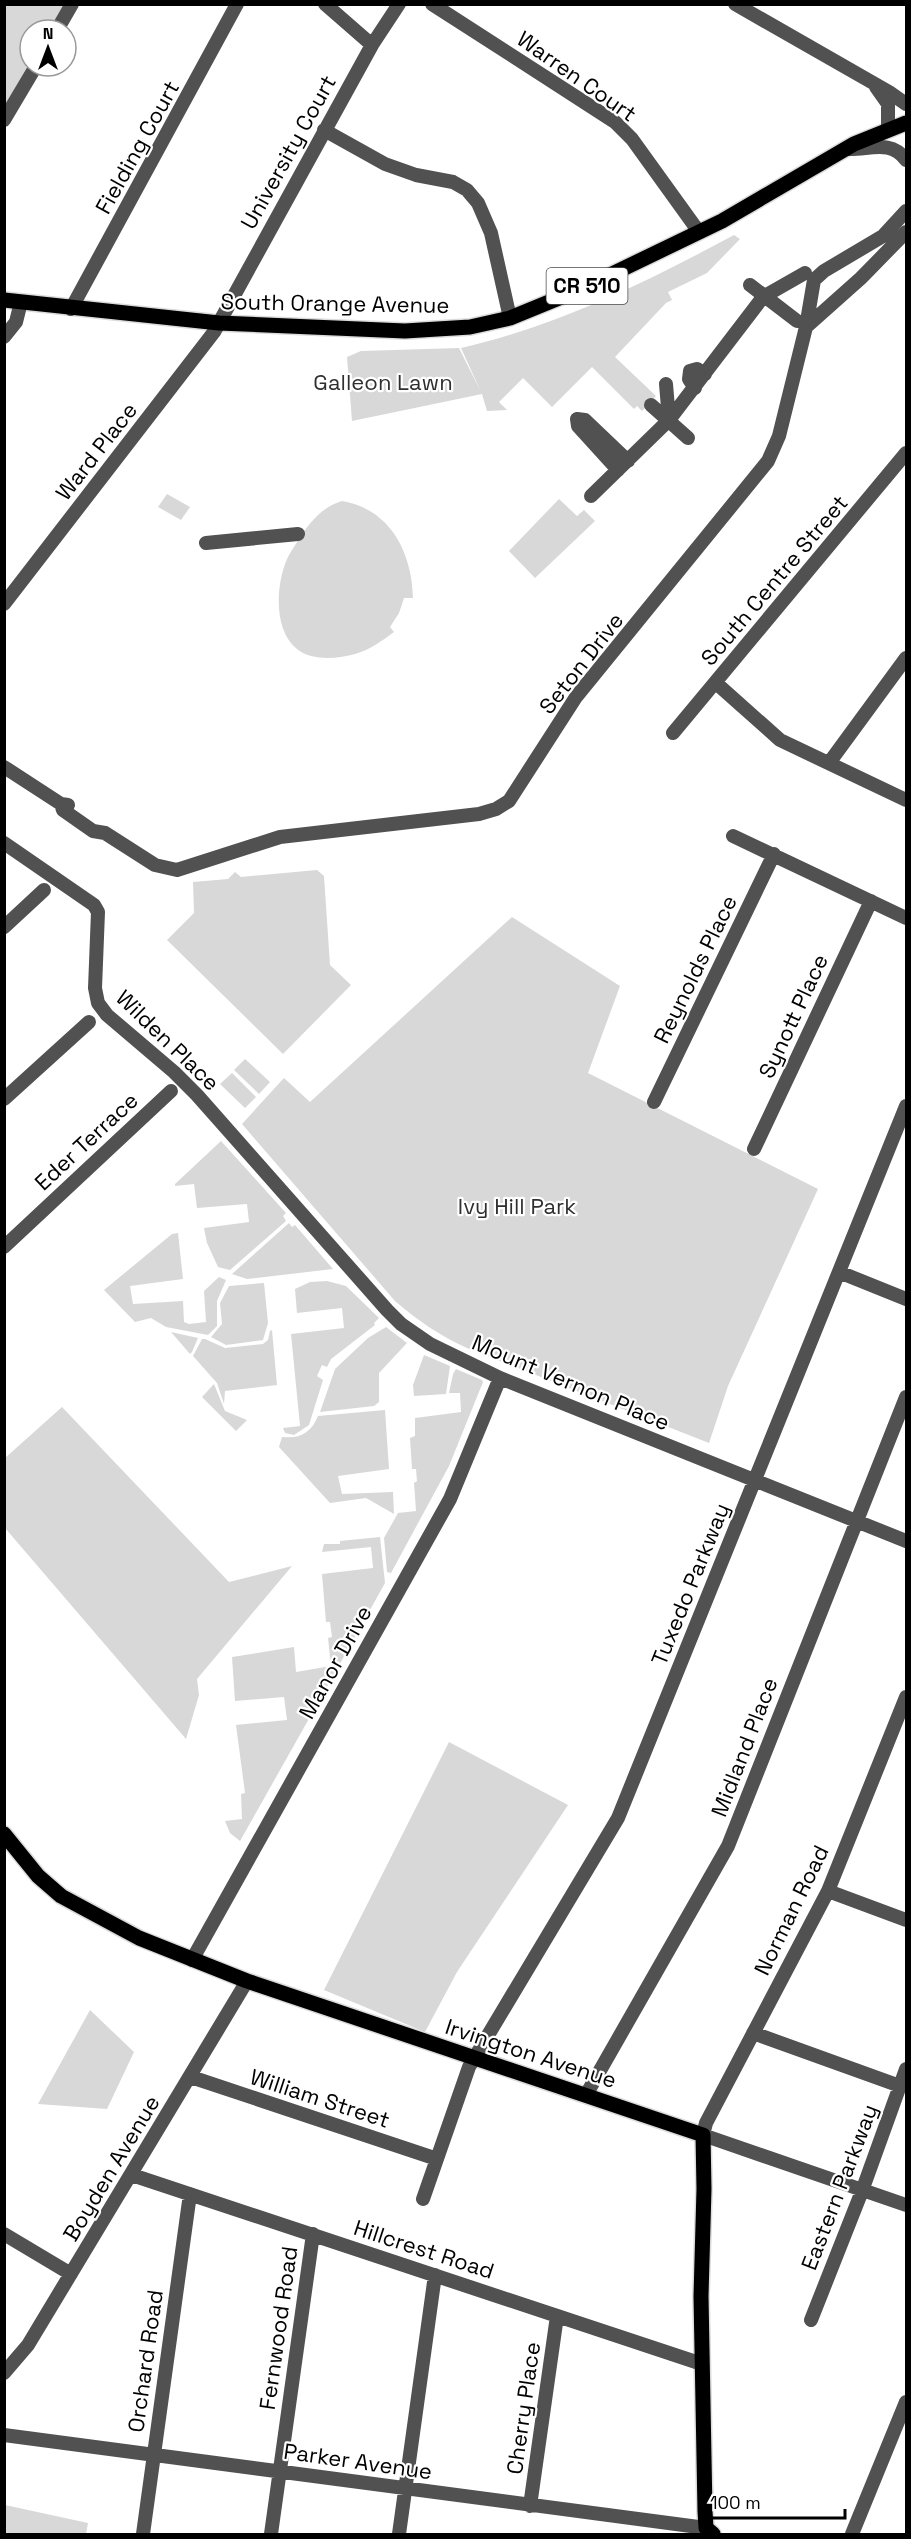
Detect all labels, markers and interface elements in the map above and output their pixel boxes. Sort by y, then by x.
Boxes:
north arrow [18,18,78,78]
text: N [43,23,53,44]
street label: Warren Court [512,24,642,128]
street label: University Court [234,70,342,234]
street label: Fielding Court [89,75,185,219]
road number: CR 510 [546,268,628,304]
street label: South Orange Avenue [220,287,450,319]
park label: Galleon Lawn [313,368,453,396]
street label: Ward Place [49,396,143,506]
street label: South Centre Street [694,489,854,671]
street label: Seton Drive [533,607,629,719]
street label: Reynolds Place [647,890,743,1048]
street label: Synott Place [752,949,834,1083]
street label: Wilden Place [110,984,226,1096]
street label: Eder Terrace [28,1086,144,1196]
park label: Ivy Hill Park [458,1192,576,1220]
street label: Mount Vernon Place [468,1328,674,1436]
street label: Tuxedo Parkway [645,1499,735,1669]
street label: Manor Drive [292,1600,378,1724]
street label: Midland Place [705,1673,783,1821]
street label: Norman Road [747,1840,835,1980]
street label: Irvington Avenue [442,2012,620,2094]
street label: William Street [247,2062,393,2134]
street label: Boyden Avenue [56,2090,166,2246]
street label: Eastern Parkway [794,2100,884,2274]
street label: Hillcrest Road [350,2213,498,2285]
street label: Fernwood Road [253,2244,303,2412]
street label: Orchard Road [121,2288,169,2434]
street label: Cherry Place [500,2340,546,2476]
street label: Parker Avenue [282,2437,434,2485]
scale bar [701,2482,845,2520]
text: 100 m [710,2491,761,2514]

